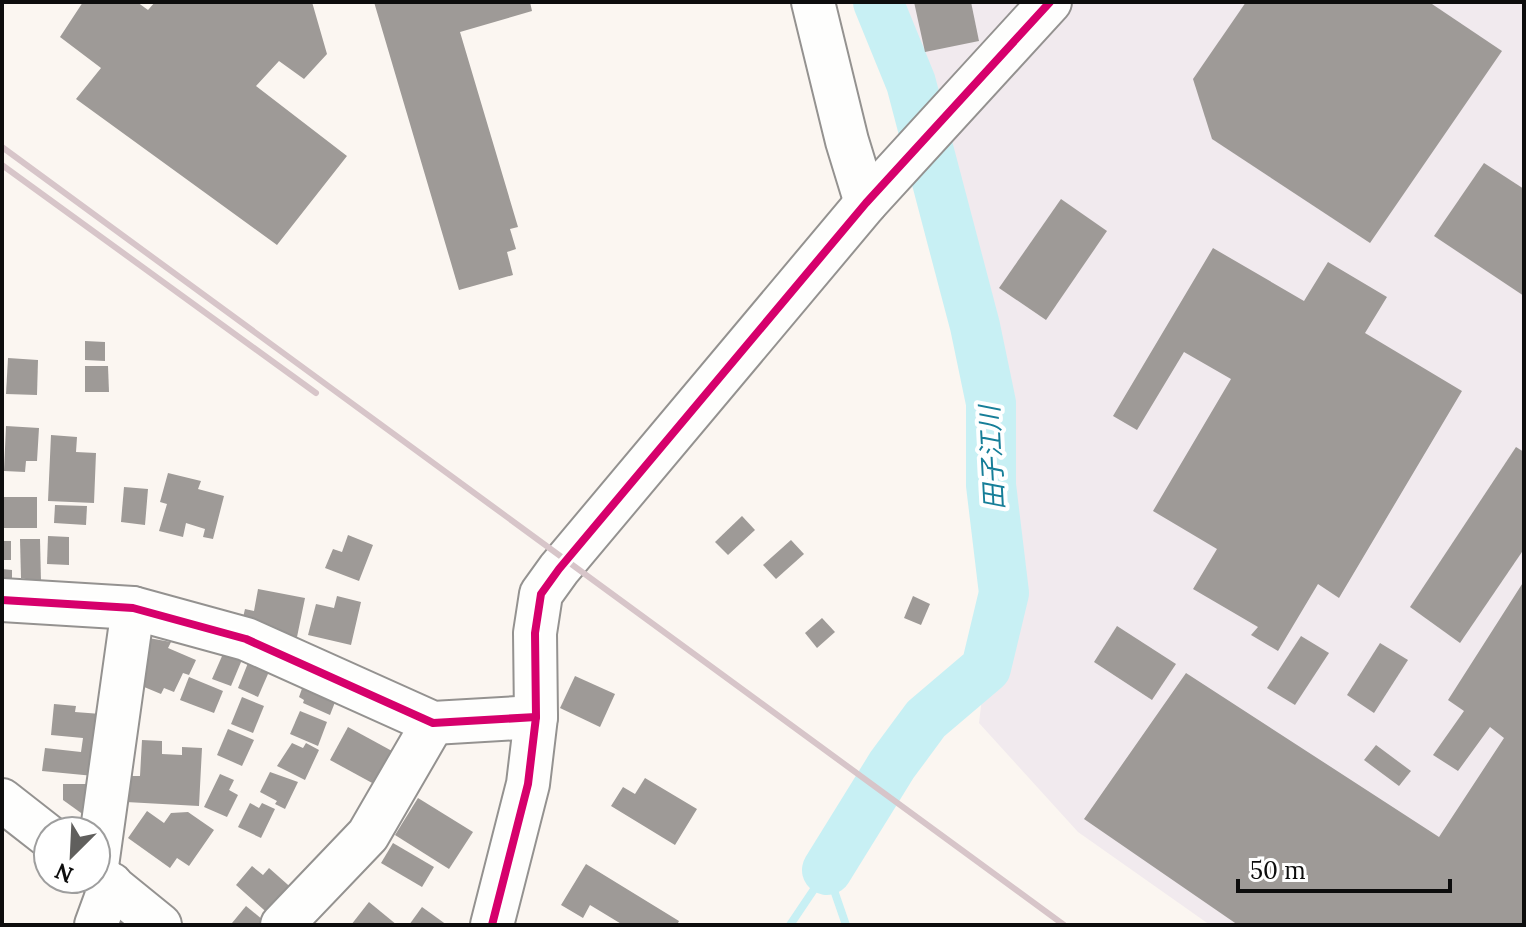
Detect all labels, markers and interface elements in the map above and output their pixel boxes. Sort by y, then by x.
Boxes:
water label: 田子江川 [972,402,1011,511]
north arrow [32,815,112,895]
scale bar [1238,843,1450,893]
text: 50 m [1250,855,1306,886]
text: N [50,857,77,890]

